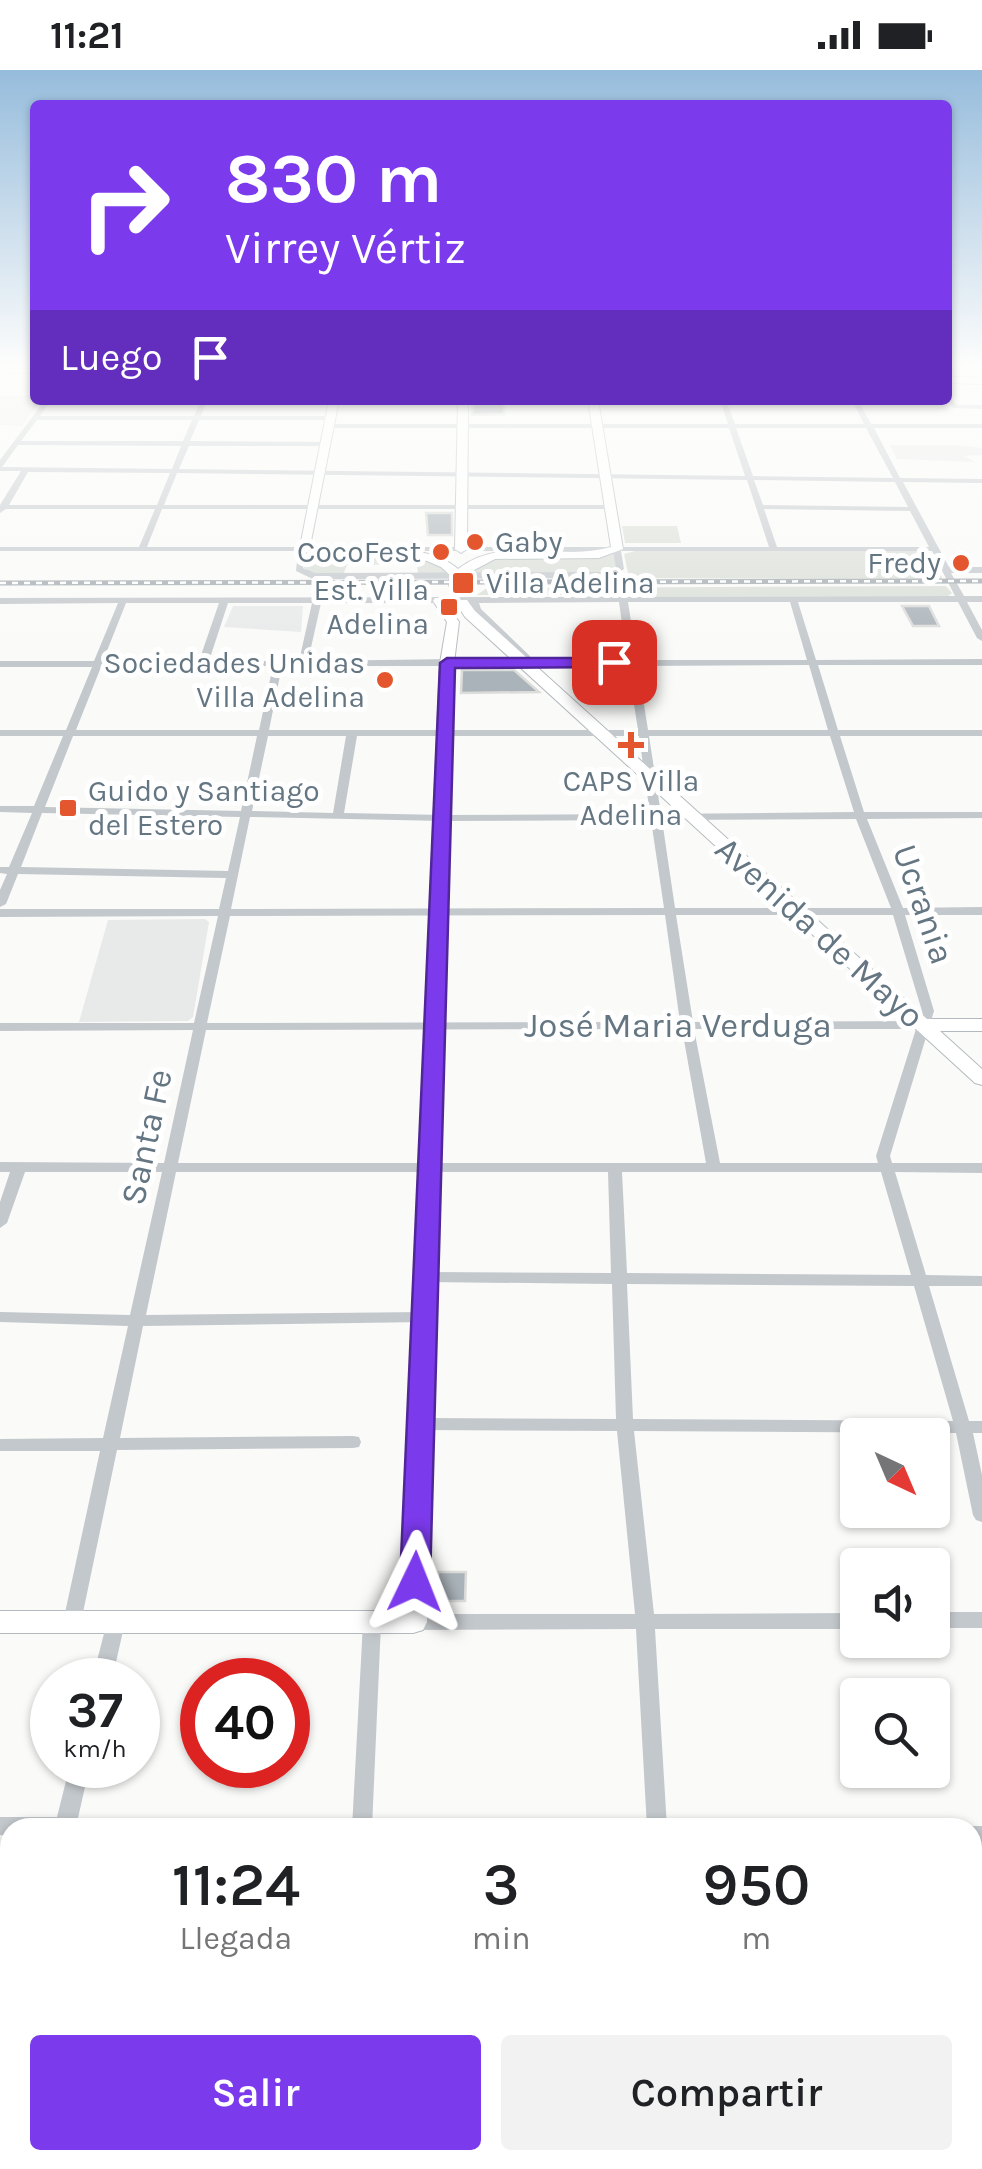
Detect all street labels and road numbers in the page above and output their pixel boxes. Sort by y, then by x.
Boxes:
street label: Avenida de Mayo [707,828,932,1037]
street label: Ucrania [884,839,963,969]
street label: José Maria Verduga [524,1005,832,1046]
street label: Santa Fe [112,1066,181,1209]

